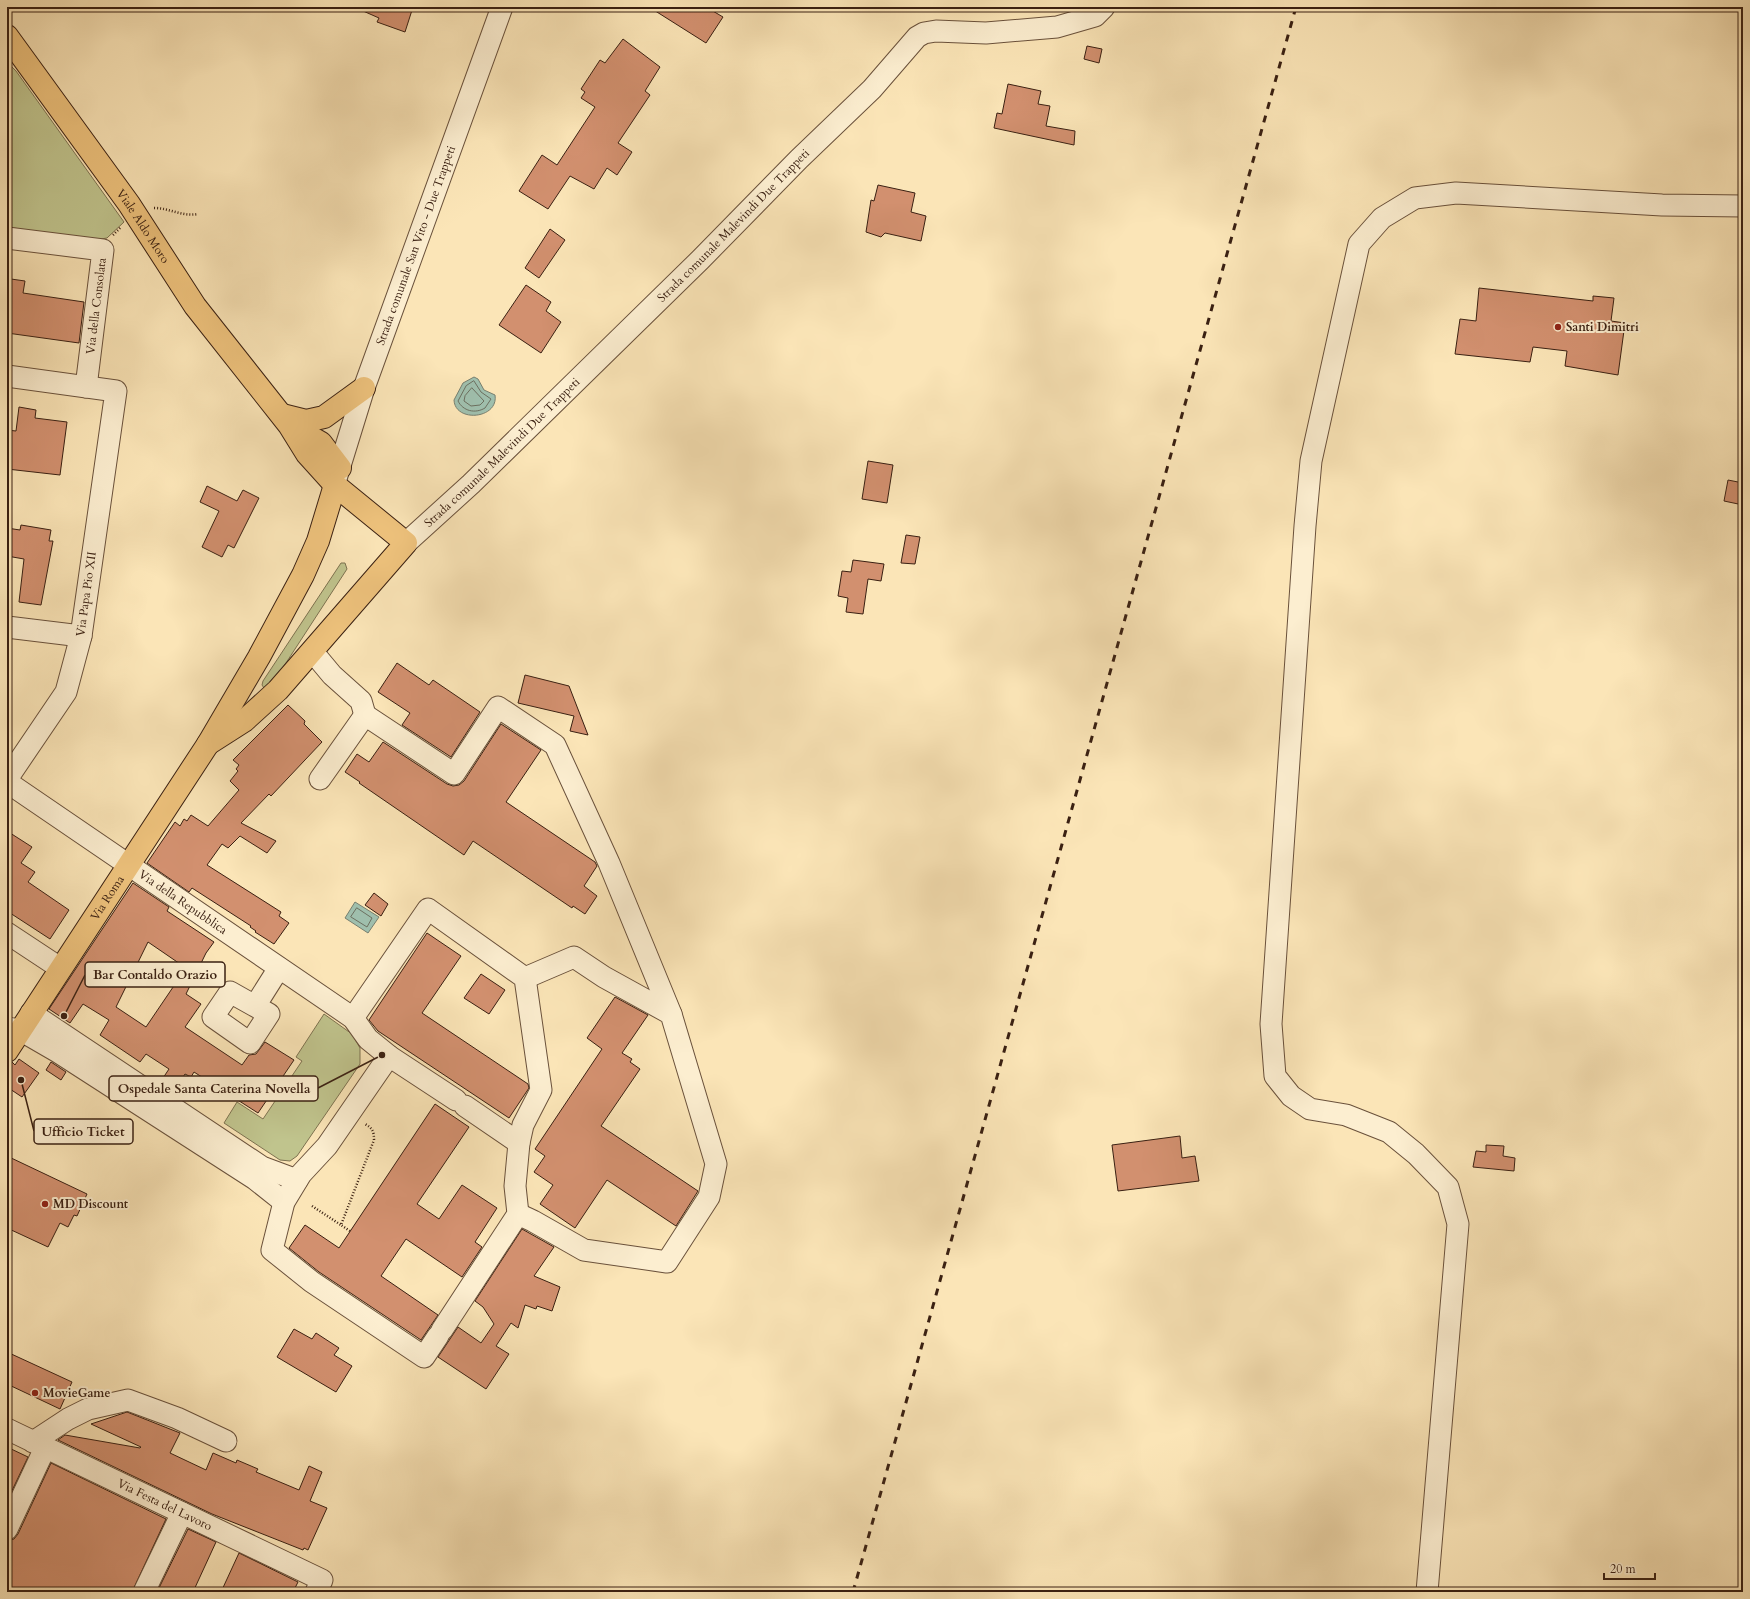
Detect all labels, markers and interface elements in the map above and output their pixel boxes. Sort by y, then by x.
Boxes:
street label: Strada comunale San Vito - Due Trappeti [372,143,459,347]
street label: Strada comunale Malevindi Due Trappeti [654,145,813,306]
street label: Viale Aldo Moro [113,186,174,267]
street label: Via della Consolata [82,256,110,355]
place label: Santi Dimitri [1566,319,1639,335]
marker: Santi Dimitri [1553,322,1563,332]
street label: Strada comunale Malevindi Due Trappeti [421,374,584,531]
street label: Via Papa Pio XII [72,551,100,637]
street label: Via della Repubblica [136,866,231,938]
street label: Via Roma [87,872,128,924]
callout: Bar Contaldo Orazio [85,962,225,987]
text: Bar Contaldo Orazio [93,966,218,984]
callout: Ospedale Santa Caterina Novella [109,1076,318,1101]
text: Ospedale Santa Caterina Novella [118,1080,311,1098]
callout: Ufficio Ticket [34,1119,133,1144]
text: Ufficio Ticket [41,1123,125,1141]
place label: MD Discount [53,1196,129,1212]
marker: MD Discount [40,1199,50,1209]
place label: MovieGame [43,1385,110,1401]
marker: MovieGame [30,1388,40,1398]
street label: Via Festa del Lavoro [115,1475,215,1534]
scale bar [1604,1555,1655,1581]
text: 20 m [1610,1561,1637,1577]

